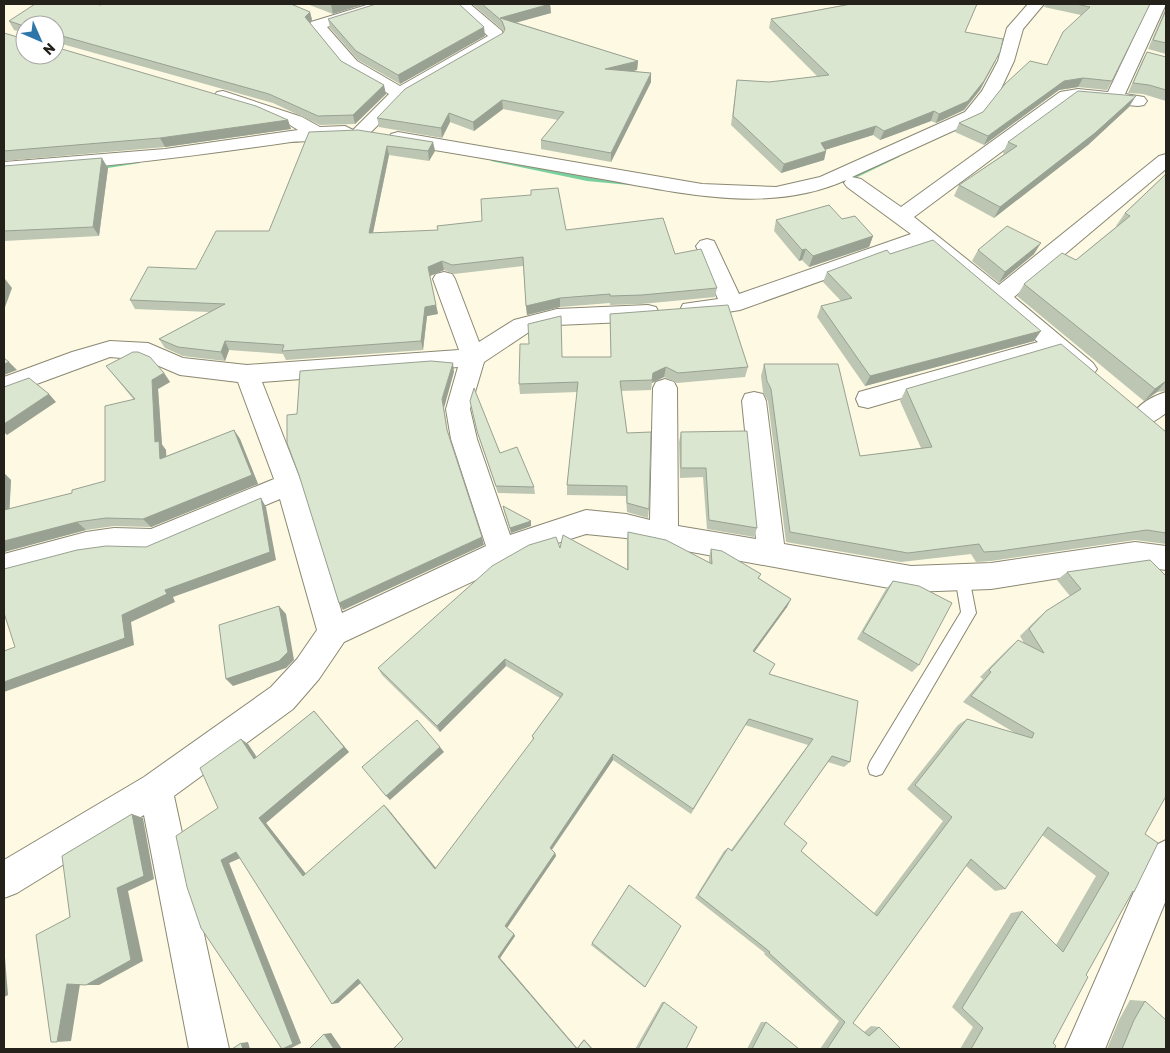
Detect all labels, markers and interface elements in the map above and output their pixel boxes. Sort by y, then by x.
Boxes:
north arrow [15,15,65,65]
text: N [39,39,58,58]

